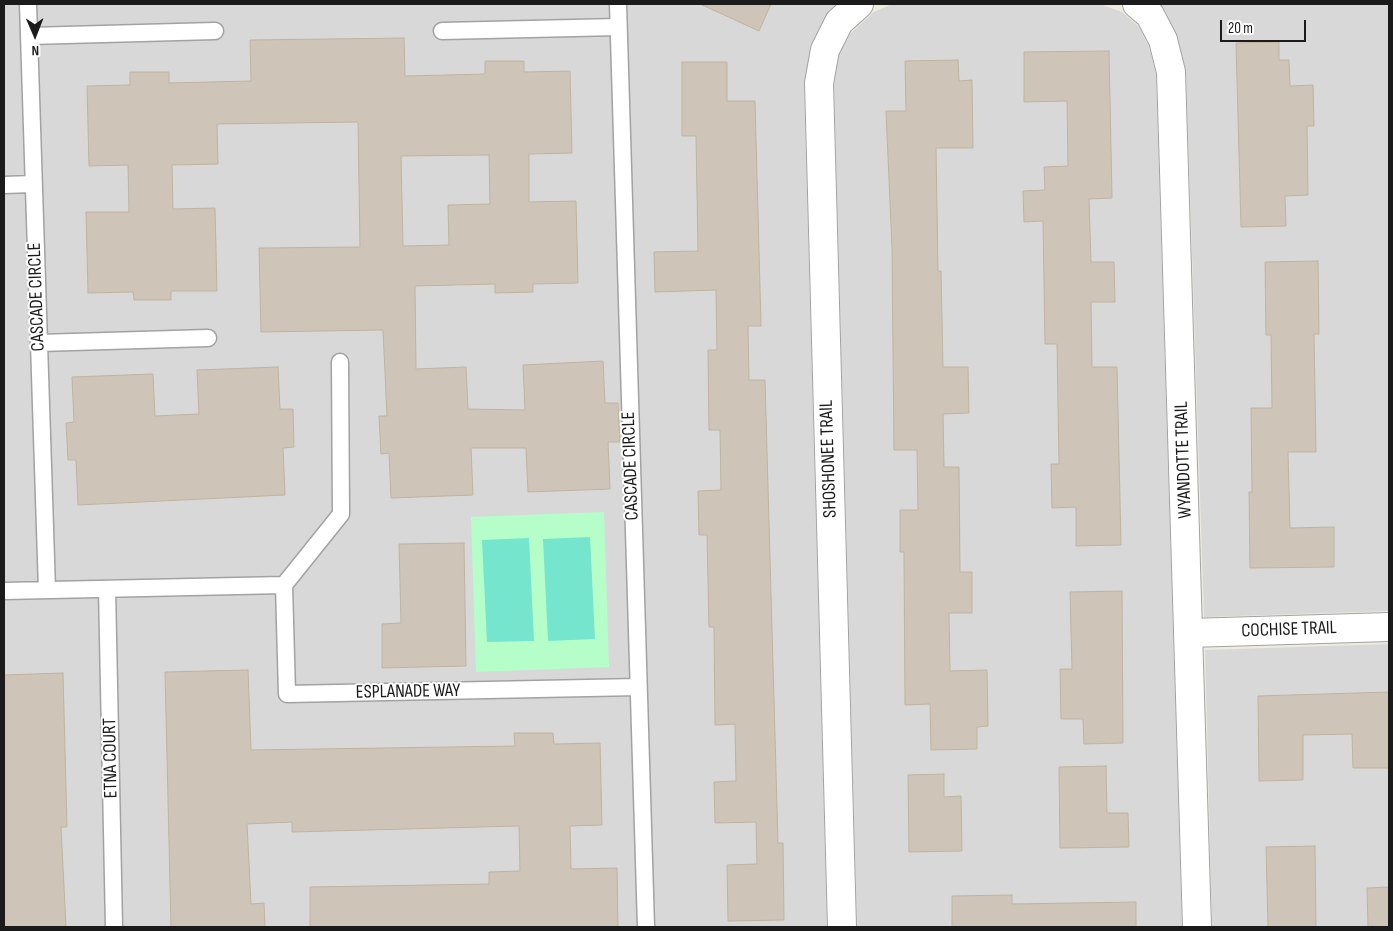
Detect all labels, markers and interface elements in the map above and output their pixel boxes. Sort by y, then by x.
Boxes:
north arrow [10,10,60,60]
scale bar [1223,10,1309,42]
text: 20 m [1228,19,1253,38]
text: N [31,42,39,59]
street label: CASCADE CIRCLE [24,242,50,352]
street label: SHOSHONEE TRAIL [816,400,842,518]
street label: WYANDOTTE TRAIL [1171,401,1197,519]
street label: CASCADE CIRCLE [618,411,644,521]
street label: COCHISE TRAIL [1241,617,1337,643]
street label: ESPLANADE WAY [356,680,460,704]
street label: ETNA COURT [99,718,123,798]

